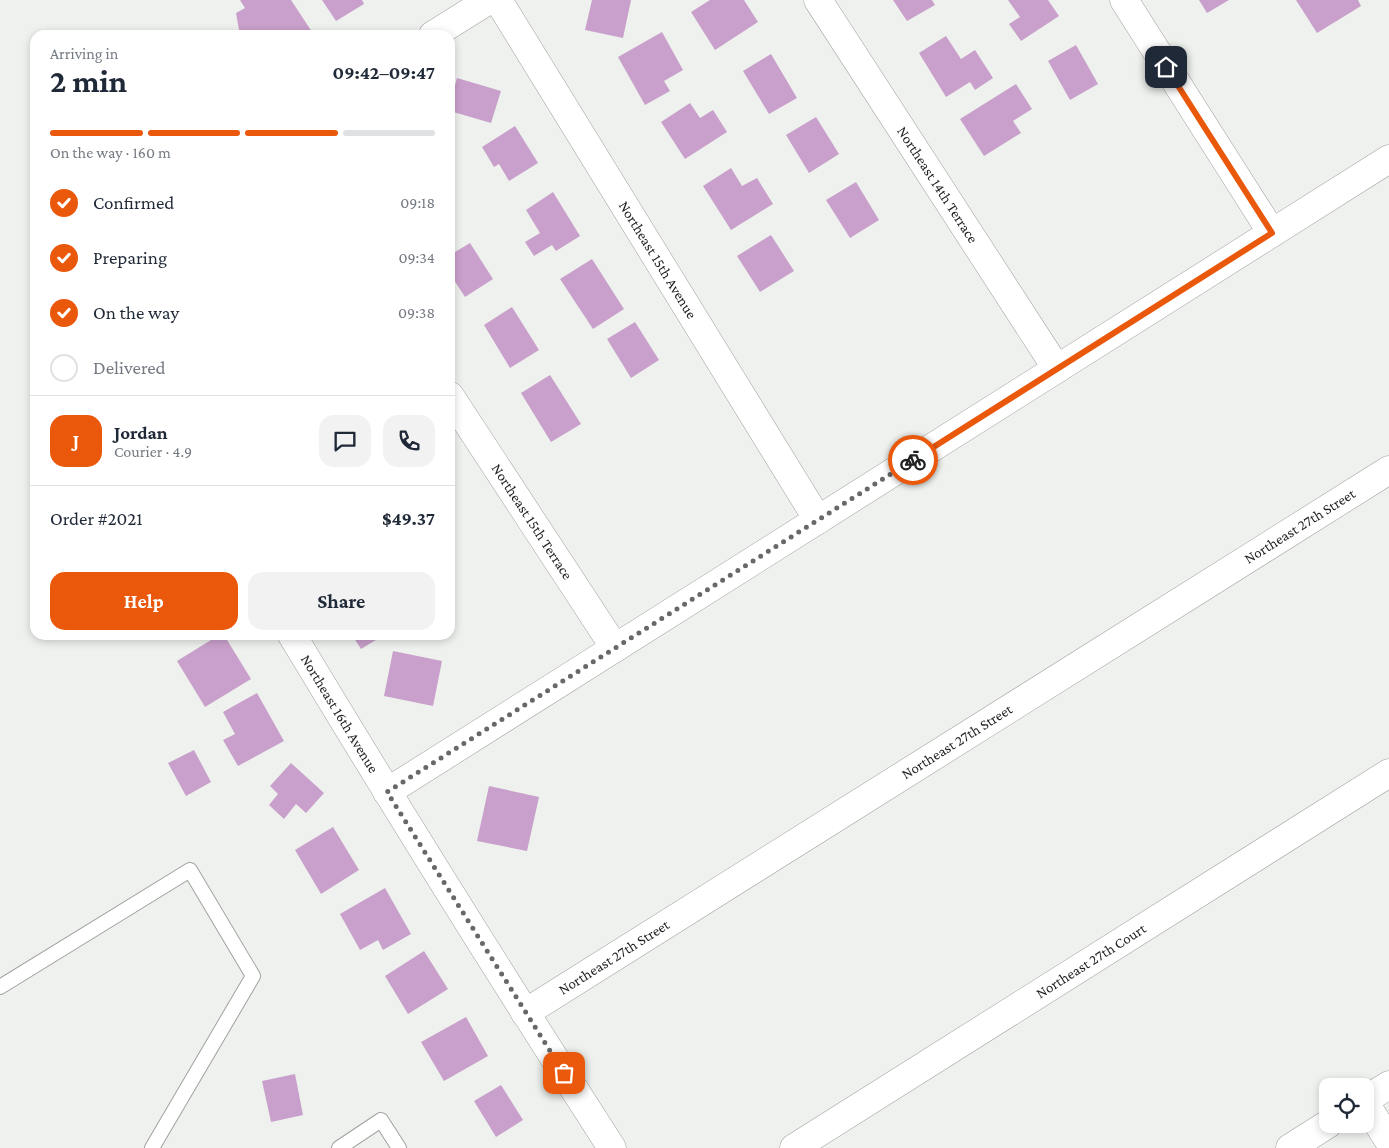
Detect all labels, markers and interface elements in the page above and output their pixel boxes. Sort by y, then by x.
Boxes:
text: Arriving in [50,45,118,62]
pin [1145,46,1187,88]
icon: home [1152,53,1180,81]
text: 09:42–09:47 [333,62,435,83]
text: 2 min [50,63,127,99]
street label: Northeast 14th Terrace [894,123,981,246]
text: On the way · 160 m [50,144,171,161]
icon: check [50,189,78,217]
text: Confirmed [93,192,174,213]
text: 09:18 [400,194,435,211]
street label: Northeast 15th Avenue [616,198,700,322]
icon: check [50,244,78,272]
text: Preparing [93,247,167,268]
text: 09:34 [398,249,435,266]
icon: check [50,299,78,327]
text: On the way [93,302,179,323]
text: 09:38 [398,304,435,321]
text: Delivered [93,357,166,378]
button: chat [319,415,371,467]
button: phone [383,415,435,467]
text: Jordan [114,422,168,443]
text: J [73,430,79,451]
courier [888,435,938,485]
text: Courier · 4.9 [114,443,192,460]
icon: bike [899,446,927,474]
street label: Northeast 15th Terrace [489,461,576,583]
street label: Northeast 27th Street [1241,485,1359,567]
text: Order #2021 [50,508,143,529]
text: $49.37 [382,508,435,529]
button: Help [50,572,238,630]
button: Share [248,572,435,630]
street label: Northeast 16th Avenue [298,652,382,776]
street label: Northeast 27th Street [899,700,1016,782]
street label: Northeast 27th Street [556,916,673,998]
street label: Northeast 27th Court [1033,920,1150,1001]
pin [543,1052,585,1094]
icon: bag [550,1059,578,1087]
map controls [1319,1078,1374,1133]
button: locate [1319,1078,1374,1133]

